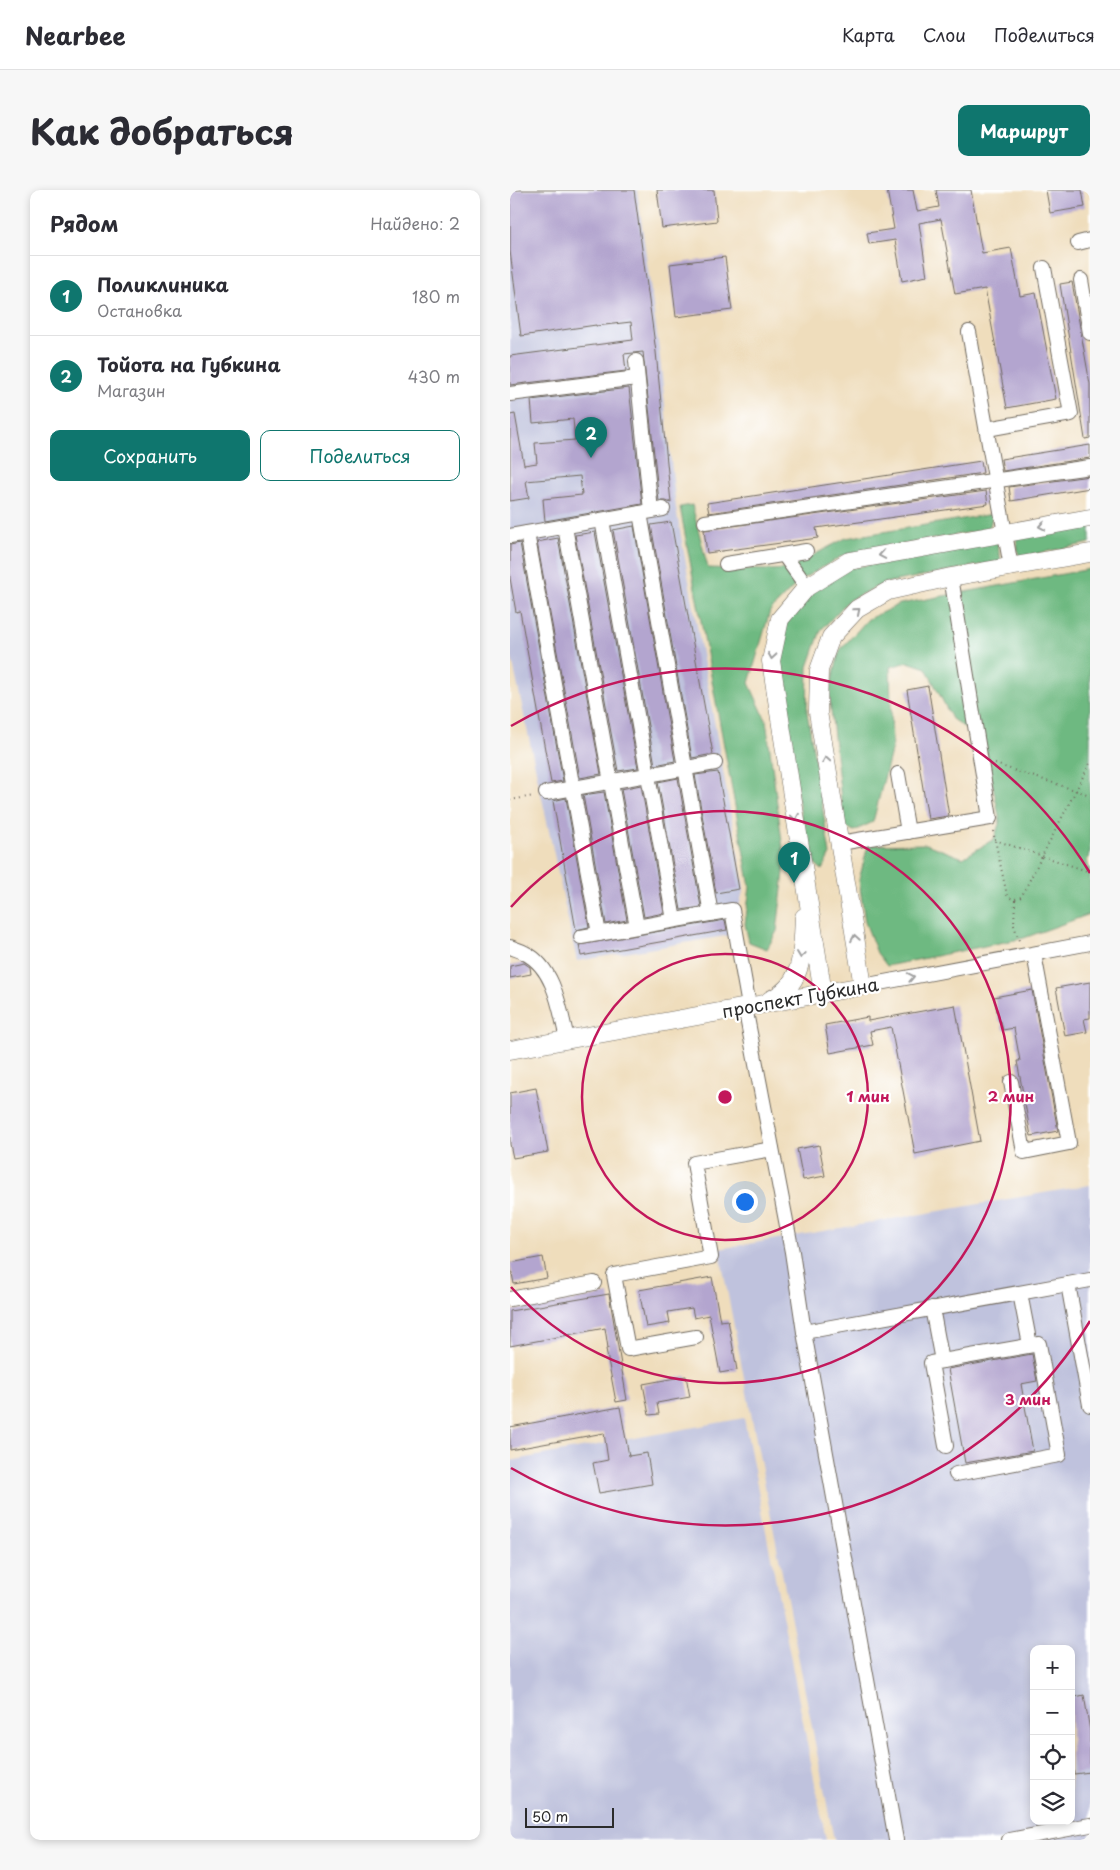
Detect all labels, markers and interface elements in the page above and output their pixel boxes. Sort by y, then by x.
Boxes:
text: Nearbee [25,17,126,53]
text: Карта [842,21,895,48]
text: Слои [923,21,966,48]
text: Поделиться [994,21,1095,48]
text: Как добраться [30,104,294,157]
button: Маршрут [958,105,1090,156]
text: Рядом [50,207,118,239]
text: Найдено: 2 [370,211,460,235]
text: Поликлиника [97,270,229,298]
text: 1 [62,284,70,308]
text: 180 m [412,284,460,308]
text: Остановка [97,298,182,322]
text: Тойота на Губкина [97,350,281,378]
text: 2 [60,364,72,388]
text: 430 m [408,364,460,388]
text: Магазин [97,378,166,402]
pin: 2 [575,417,607,458]
button: Сохранить [50,430,250,481]
button: Поделиться [260,430,460,481]
one-way arrow [1038,521,1046,531]
one-way arrow [878,550,887,560]
one-way arrow [851,607,860,616]
one-way arrow [768,652,778,661]
one-way arrow [822,756,832,764]
one-way arrow [789,813,800,821]
pin: 1 [778,842,810,883]
one-way arrow [851,933,861,942]
one-way arrow [796,951,806,959]
street label: проспект Губкина [720,970,881,1024]
one-way arrow [907,972,916,982]
text: 1 мин [846,1084,890,1107]
text: 2 мин [988,1084,1035,1107]
centre of rings [716,1088,734,1106]
your location [732,1189,758,1215]
text: 3 мин [1005,1387,1051,1410]
map controls [1030,1645,1075,1825]
button: + [1030,1645,1075,1690]
button: − [1030,1690,1075,1735]
button: locate [1030,1735,1075,1780]
button: layers [1030,1780,1075,1825]
scale bar [525,1805,614,1828]
text: 50 m [532,1806,568,1827]

